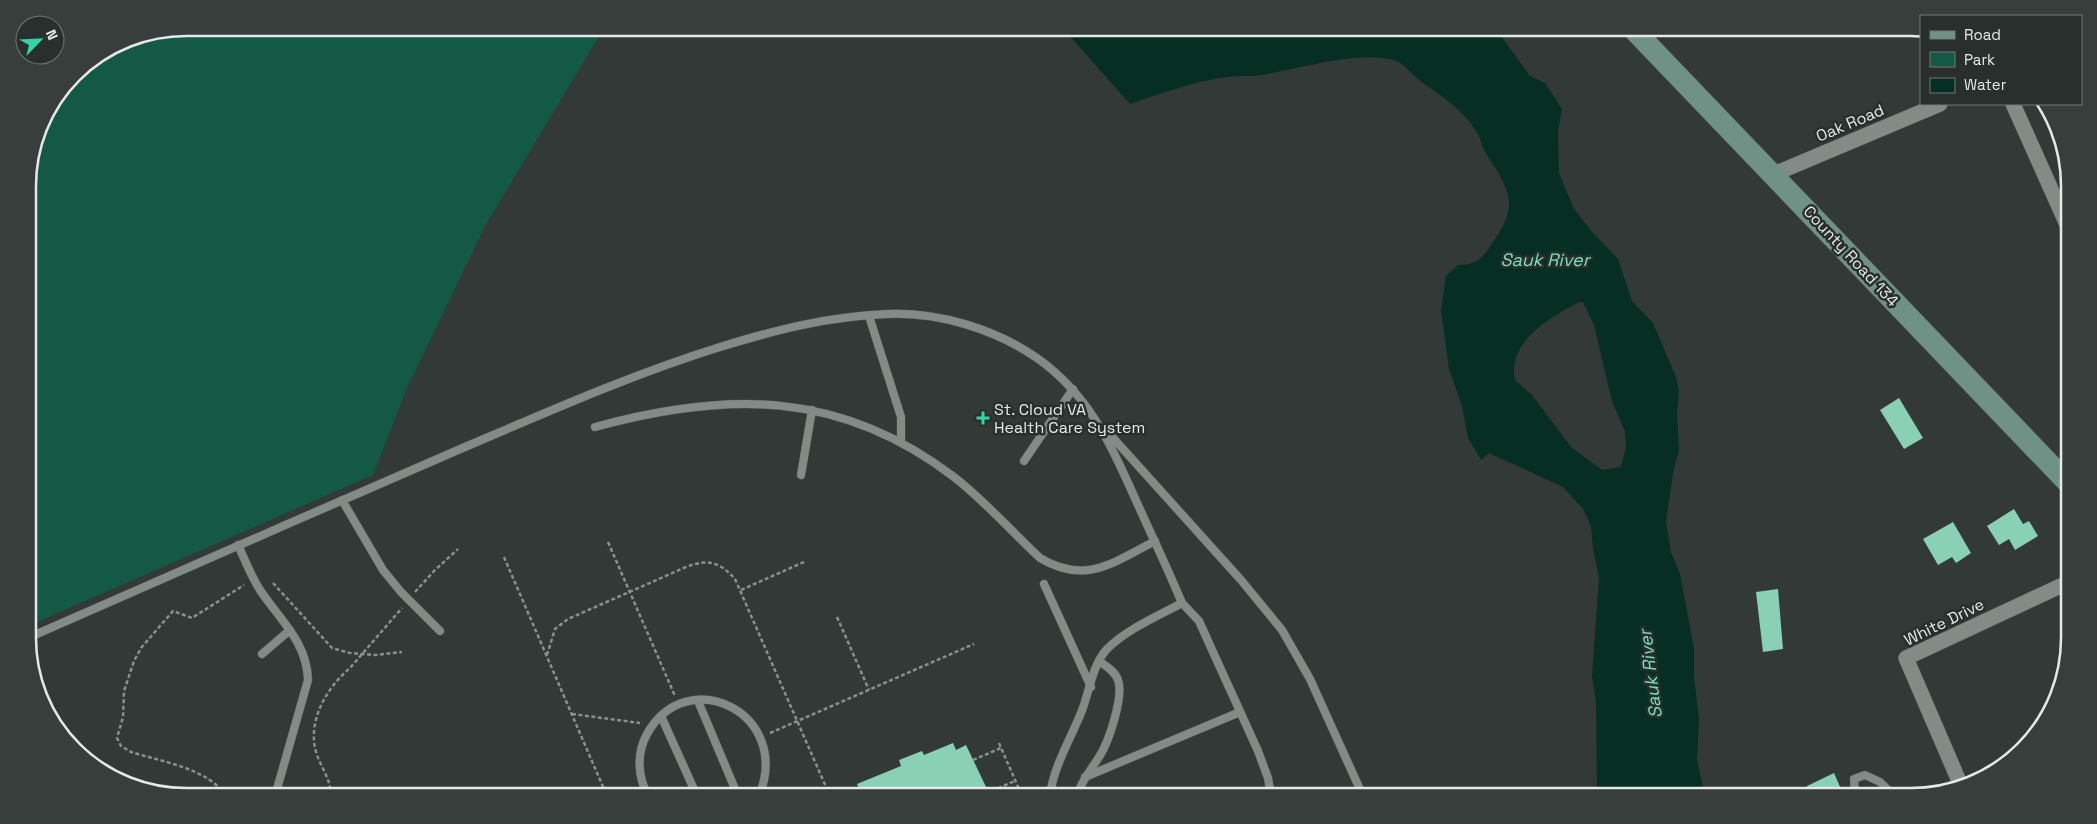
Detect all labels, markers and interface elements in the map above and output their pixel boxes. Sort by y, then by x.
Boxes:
north arrow [15,15,65,65]
legend [1920,15,2082,105]
text: Road [1964,25,2001,44]
text: N [42,27,62,43]
text: Park [1964,50,1995,69]
text: Water [1964,75,2007,94]
street label: Oak Road [1813,99,1887,147]
street label: County Road 134 [1799,201,1903,311]
water label: Sauk River [1500,248,1592,271]
place label: St. Cloud VA Health Care System [994,399,1145,438]
marker: St. Cloud VA Health Care System [976,411,990,425]
street label: White Drive [1900,594,1988,650]
water label: Sauk River [1633,626,1667,720]

